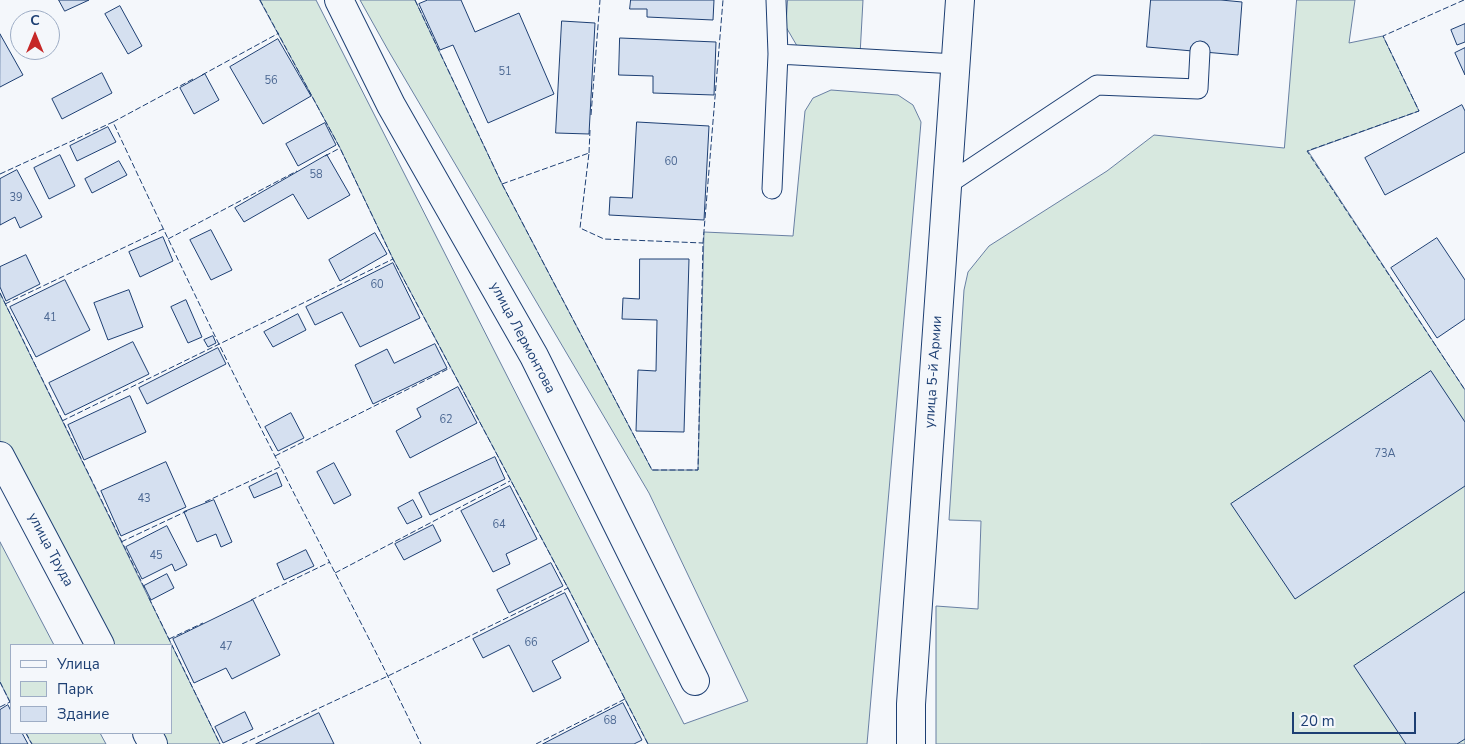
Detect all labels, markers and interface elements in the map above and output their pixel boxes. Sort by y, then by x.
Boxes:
north arrow [10,10,60,60]
text: С [30,11,40,30]
house number: 51 [498,65,512,79]
house number: 56 [264,74,278,88]
house number: 60 [664,155,678,169]
house number: 58 [309,168,323,182]
house number: 39 [9,191,23,205]
house number: 60 [370,278,384,292]
street label: улица Лермонтова [486,279,558,397]
house number: 41 [43,311,57,325]
street label: улица 5-й Армии [922,315,946,429]
house number: 62 [439,413,453,427]
house number: 73А [1374,447,1396,461]
house number: 43 [137,492,151,506]
street label: улица Труда [24,510,76,590]
house number: 64 [492,518,506,532]
house number: 45 [149,549,163,563]
house number: 66 [524,636,538,650]
house number: 47 [219,640,233,654]
legend [10,644,172,734]
text: Улица [57,654,100,674]
text: Парк [57,679,93,699]
scale bar [1295,702,1419,734]
text: Здание [57,704,109,724]
text: 20 m [1300,711,1335,731]
house number: 68 [603,714,617,728]

